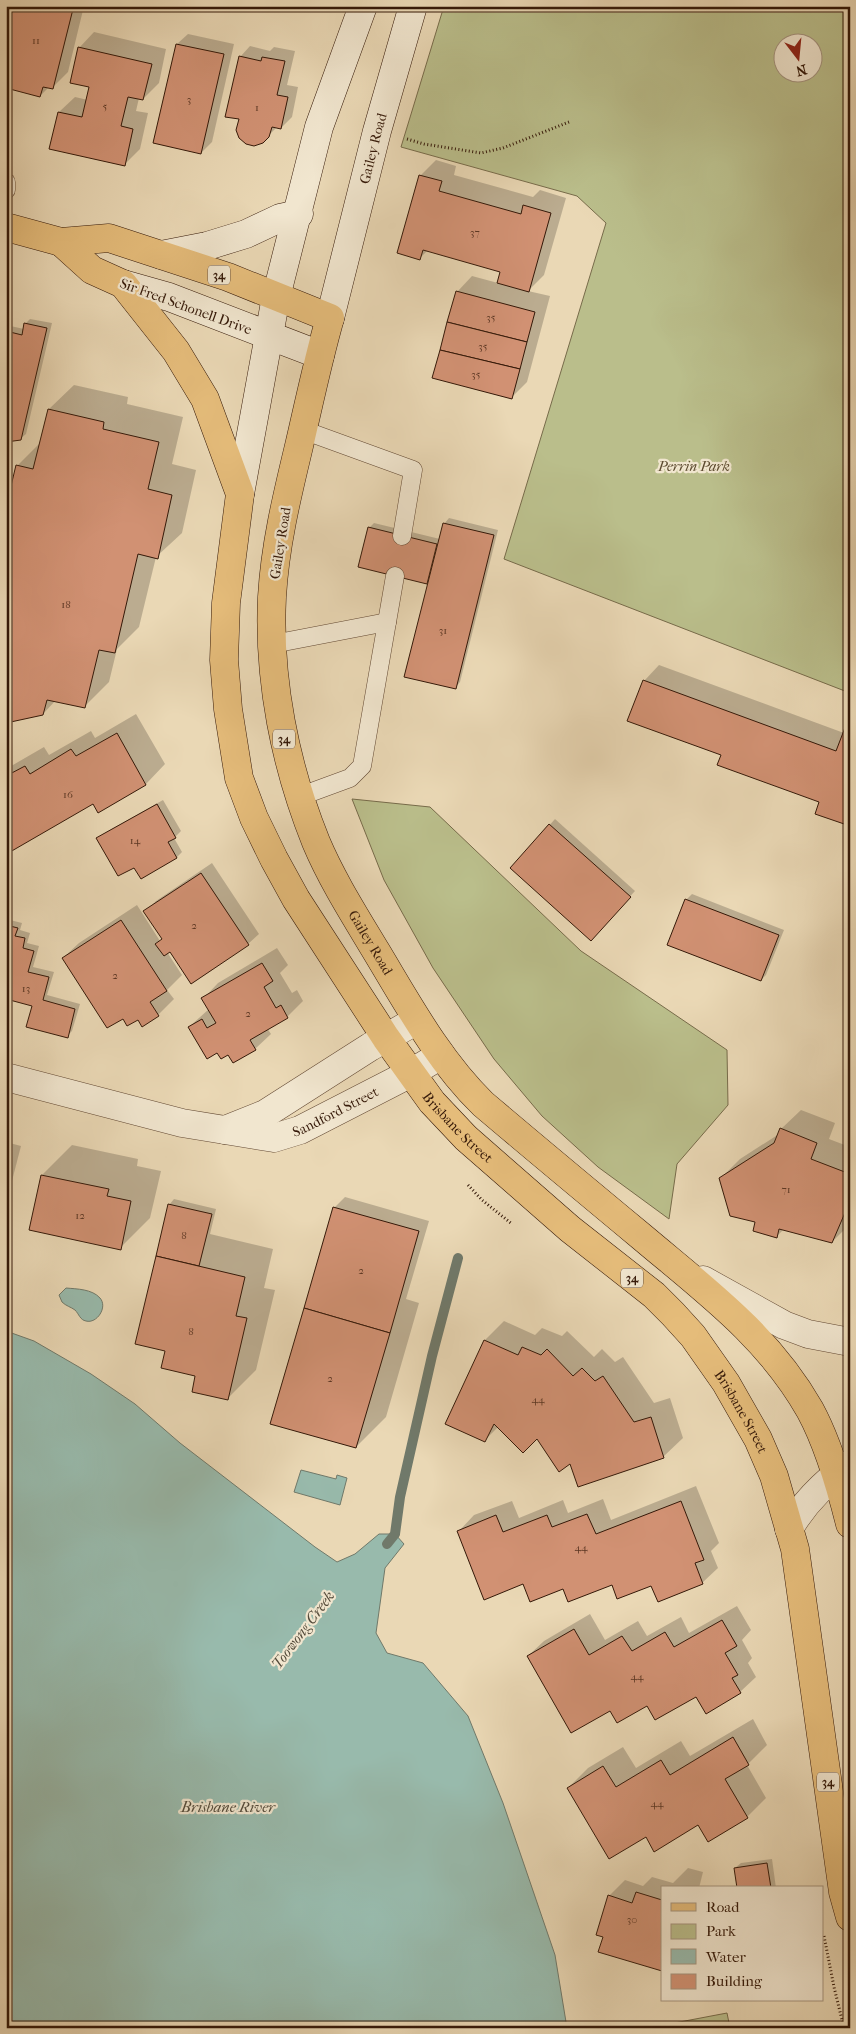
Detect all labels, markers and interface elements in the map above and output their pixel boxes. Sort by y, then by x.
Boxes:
north arrow [774,32,824,82]
house number: 11 [32,34,40,47]
text: N [794,60,809,80]
house number: 3 [187,93,191,106]
house number: 5 [103,100,108,113]
house number: 1 [255,101,259,114]
street label: Gailey Road [356,111,391,186]
house number: 37 [470,226,480,239]
road number: 34 [208,266,230,284]
street label: Sir Fred Schonell Drive [118,275,254,338]
house number: 35 [486,311,496,324]
house number: 35 [478,340,488,353]
house number: 35 [471,368,481,381]
park label: Perrin Park [657,458,730,475]
street label: Gailey Road [266,506,295,580]
house number: 18 [61,598,71,611]
house number: 31 [439,624,447,637]
road number: 34 [273,730,295,749]
house number: 16 [63,788,73,801]
house number: 14 [130,834,141,847]
street label: Gailey Road [344,907,397,979]
house number: 2 [191,919,197,932]
house number: 2 [112,969,118,982]
house number: 13 [22,982,30,995]
house number: 2 [245,1007,251,1020]
street label: Sandford Street [291,1083,381,1141]
street label: Brisbane Street [419,1089,496,1167]
house number: 71 [781,1183,791,1196]
house number: 12 [75,1209,85,1222]
house number: 8 [181,1229,187,1242]
house number: 2 [358,1264,364,1277]
road number: 34 [621,1268,643,1288]
house number: 8 [188,1325,194,1338]
street label: Brisbane Street [711,1367,771,1456]
house number: 2 [327,1372,333,1385]
house number: 44 [531,1393,545,1406]
house number: 44 [574,1541,588,1554]
water label: Toowong Creek [268,1587,338,1673]
house number: 44 [630,1670,644,1683]
road number: 34 [817,1772,839,1791]
house number: 44 [650,1797,664,1810]
water label: Brisbane River [180,1798,276,1816]
legend [661,1886,824,2002]
text: Road [706,1898,740,1916]
house number: 30 [627,1913,637,1926]
text: Park [706,1922,736,1940]
text: Water [705,1948,746,1966]
text: Building [706,1972,763,1990]

